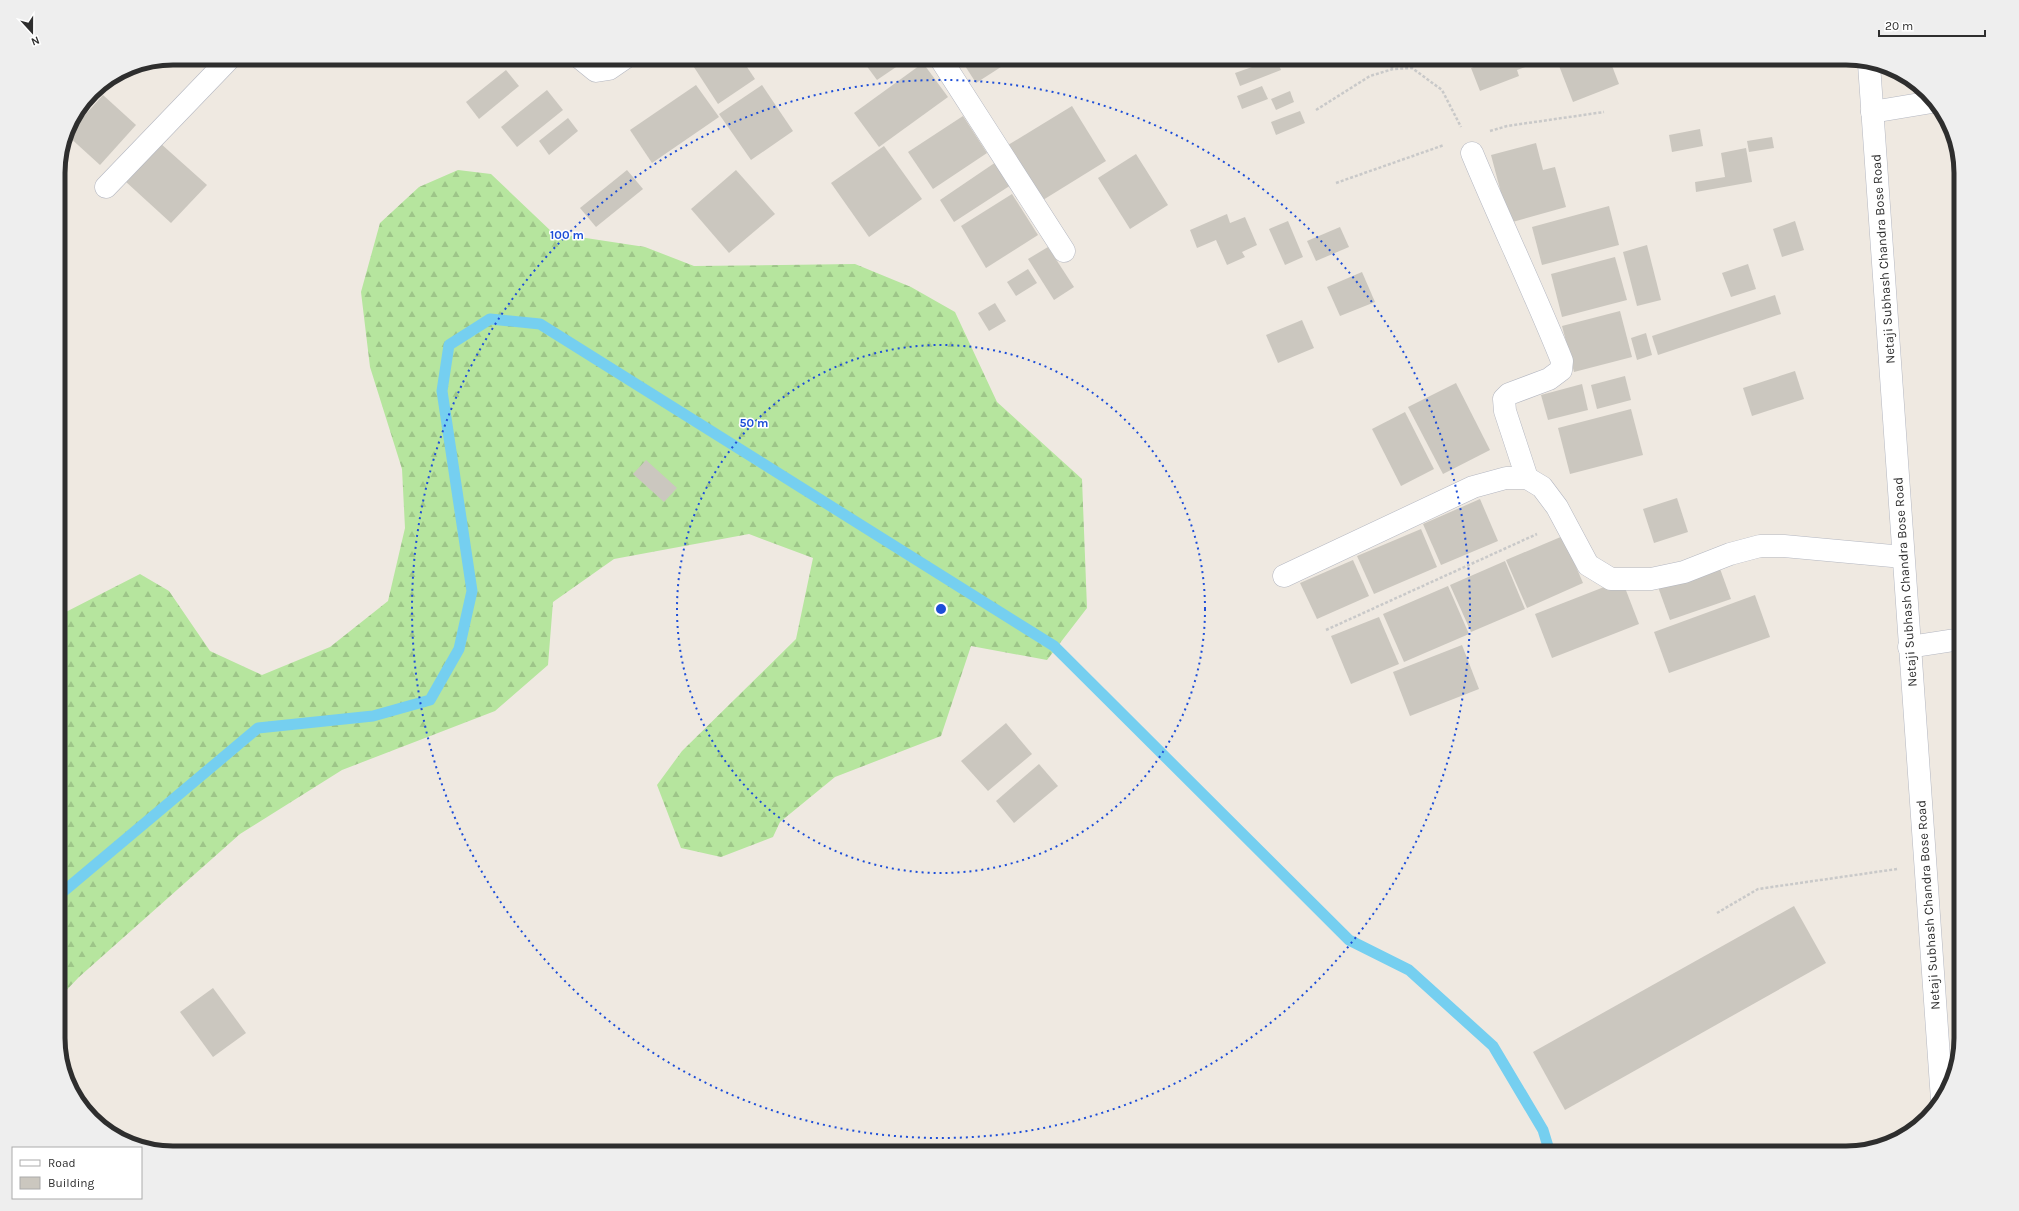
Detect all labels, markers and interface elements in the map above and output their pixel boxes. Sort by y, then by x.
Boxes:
north arrow [12,12,52,52]
scale bar [1879,12,1985,38]
text: 20 m [1885,19,1913,33]
text: N [29,33,41,48]
street label: Netaji Subhash Chandra Bose Road [1868,154,1898,364]
text: 100 m [550,228,584,242]
text: 50 m [740,416,769,430]
street label: Netaji Subhash Chandra Bose Road [1890,477,1920,687]
centre of rings [934,602,948,616]
street label: Netaji Subhash Chandra Bose Road [1913,800,1943,1010]
legend [12,1147,142,1199]
text: Road [48,1156,76,1170]
text: Building [48,1176,95,1190]

